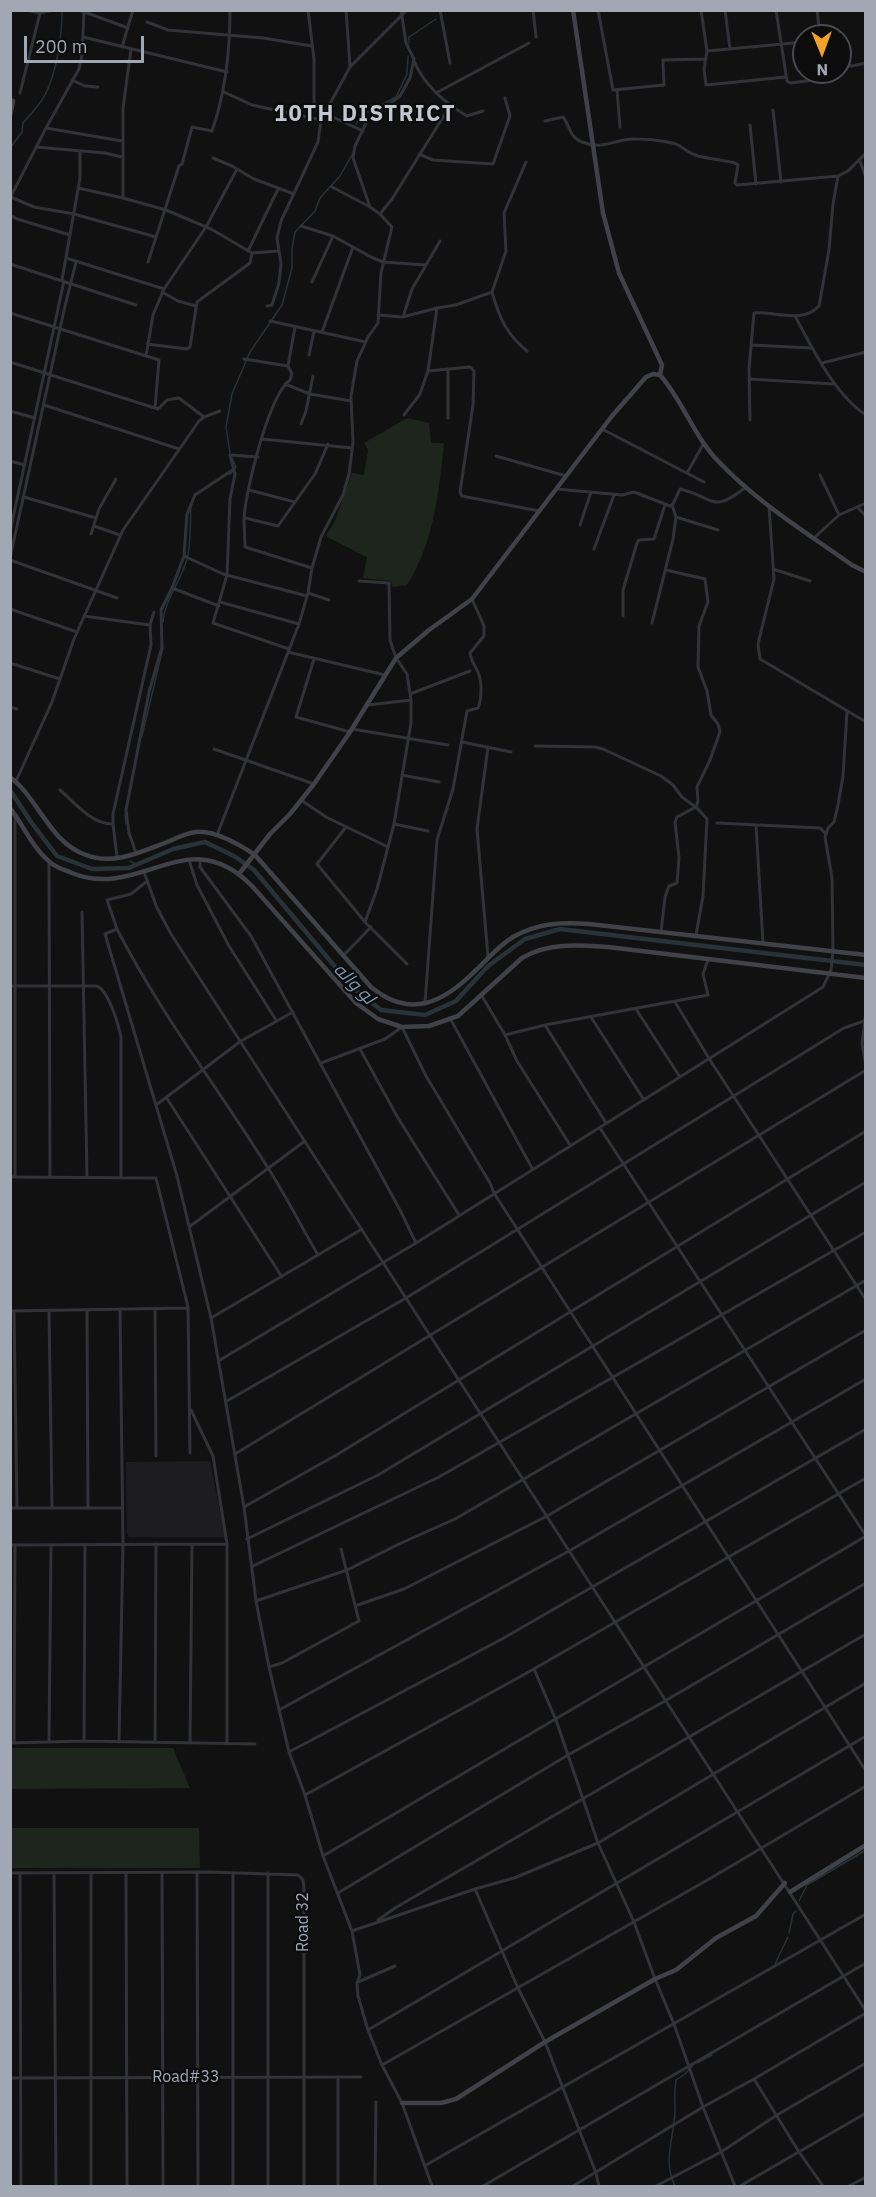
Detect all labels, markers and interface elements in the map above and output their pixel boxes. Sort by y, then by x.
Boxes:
scale bar [27,24,147,62]
north arrow [792,24,852,84]
text: 200 m [35,35,87,58]
text: N [816,60,828,80]
district label: 10TH DISTRICT [274,102,456,128]
water label: لو واله [329,959,379,1009]
street label: Road 32 [293,1892,313,1952]
street label: Road#33 [152,2067,220,2087]

